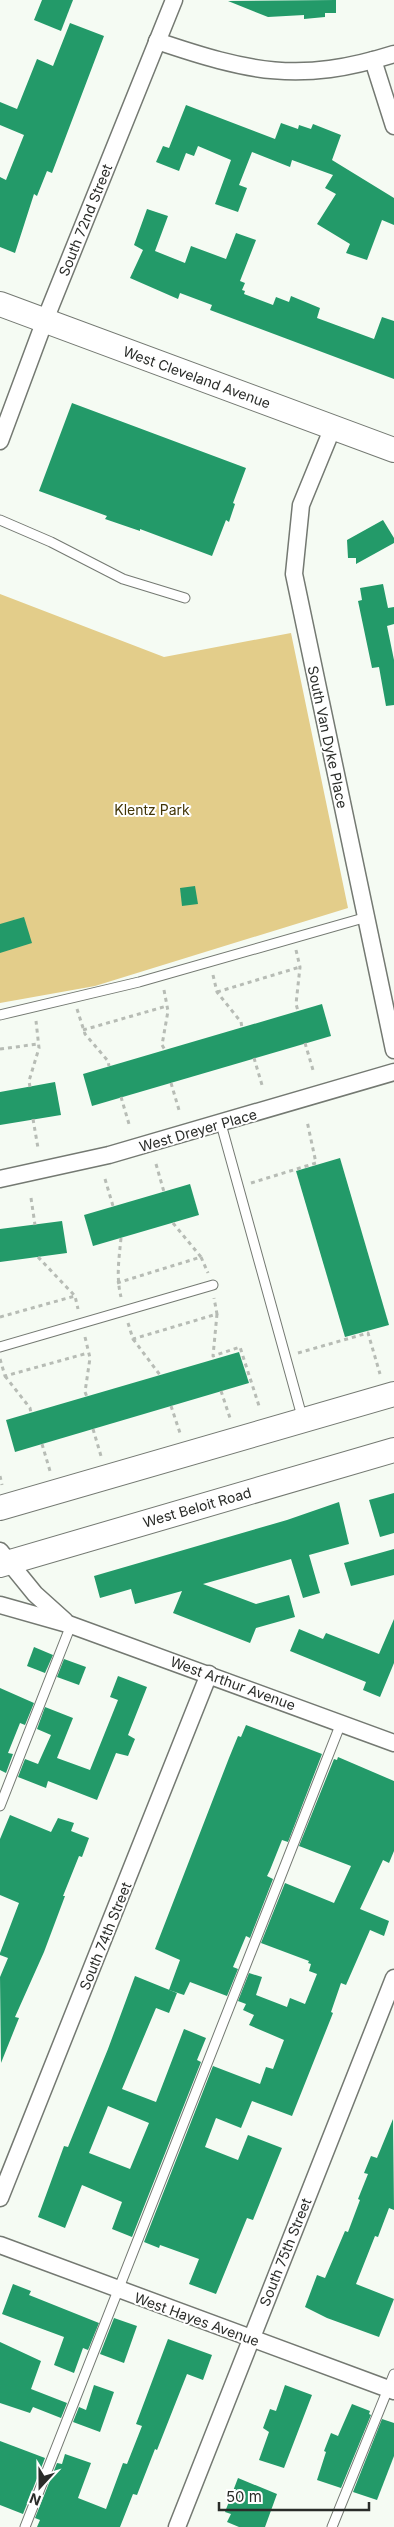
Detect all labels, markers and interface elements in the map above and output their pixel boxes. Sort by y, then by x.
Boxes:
street label: South 72nd Street [55,161,115,278]
street label: West Cleveland Avenue [121,342,273,412]
street label: South Van Dyke Place [305,664,351,810]
park label: Klentz Park [114,801,190,818]
street label: West Dreyer Place [137,1105,259,1155]
street label: West Beloit Road [141,1483,253,1531]
street label: West Arthur Avenue [168,1652,298,1714]
street label: South 74th Street [76,1879,135,1992]
street label: South 75th Street [256,2195,315,2309]
street label: West Hayes Avenue [132,2289,262,2349]
north arrow [15,2462,65,2512]
scale bar [219,2480,369,2512]
text: 50 m [226,2487,262,2506]
text: N [27,2490,43,2509]

